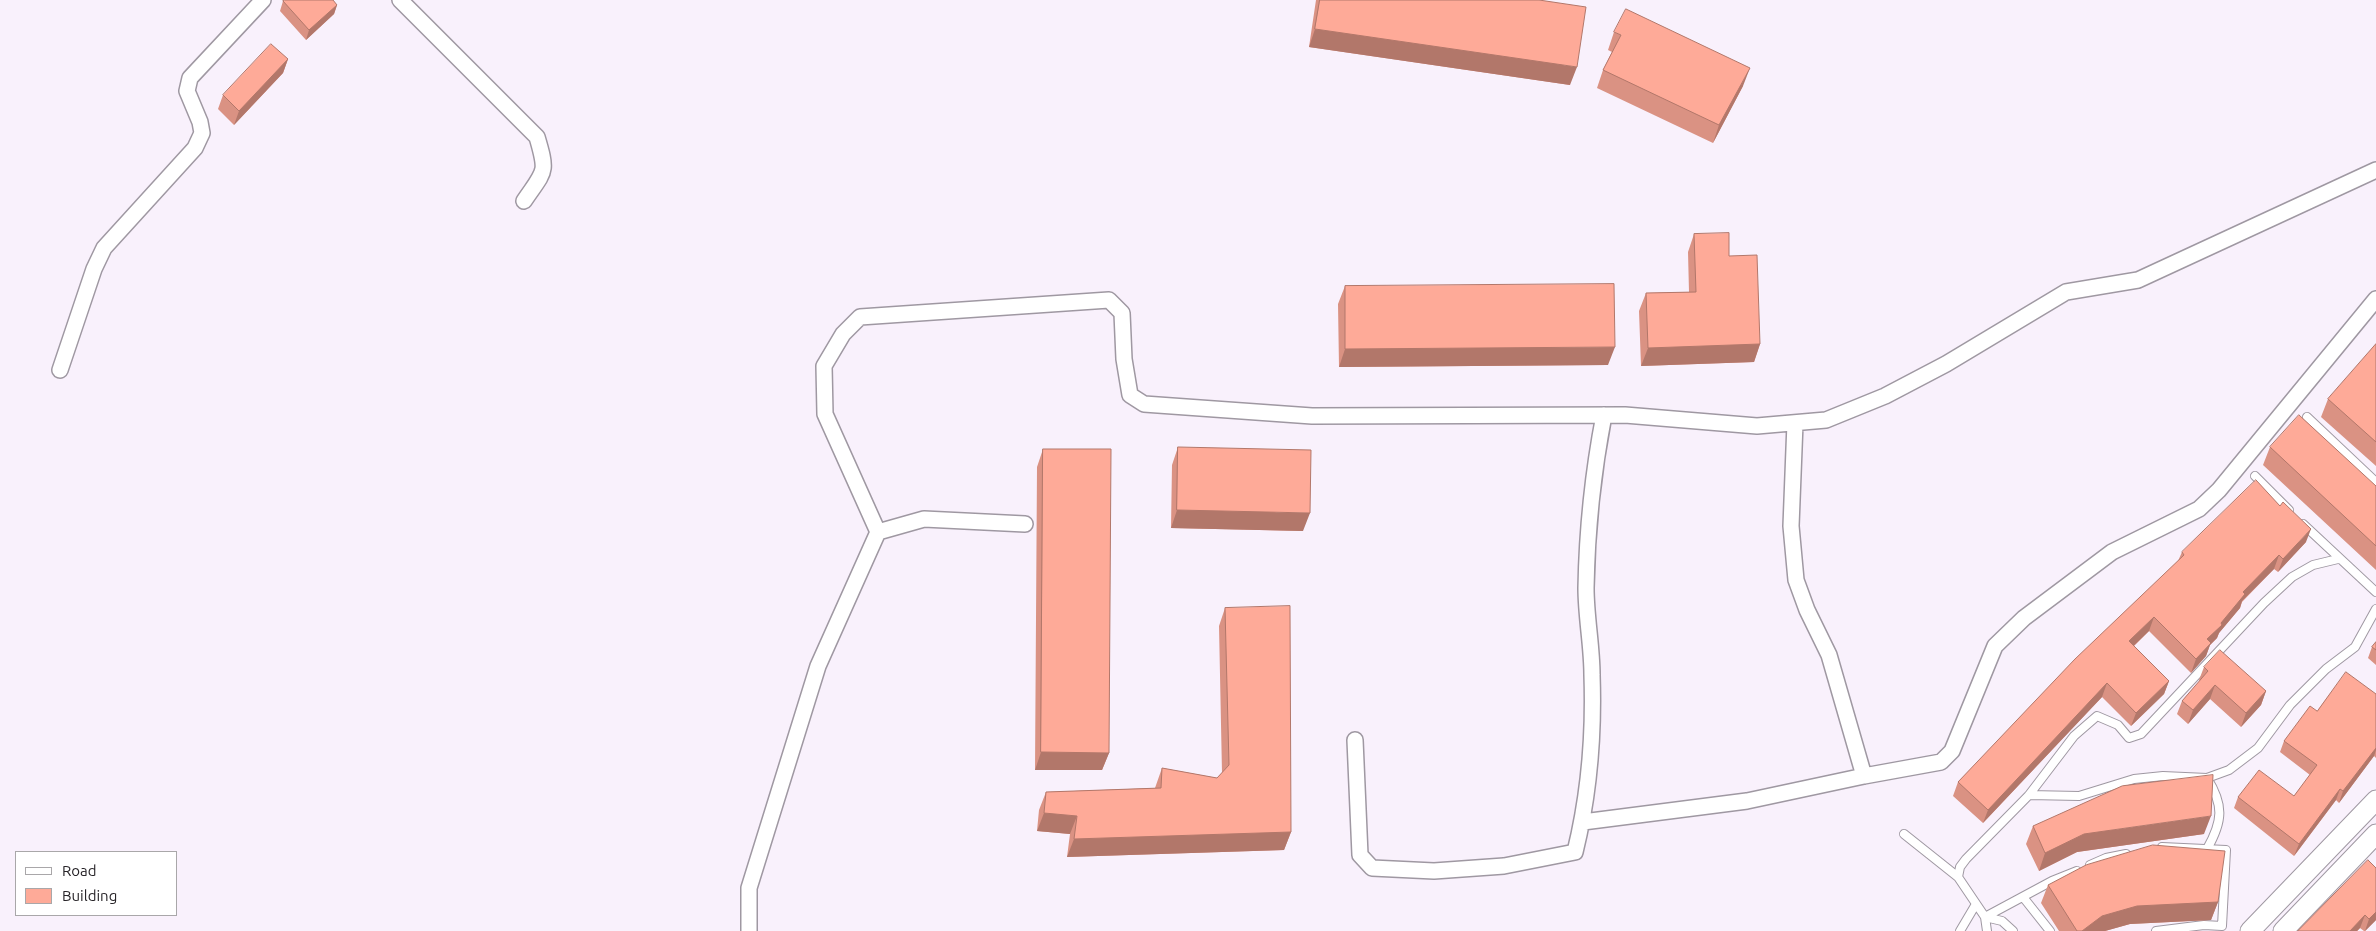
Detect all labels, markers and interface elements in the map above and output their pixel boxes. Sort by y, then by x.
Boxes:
legend [15,851,178,916]
text: Road [62,862,97,879]
text: Building [62,887,117,904]

